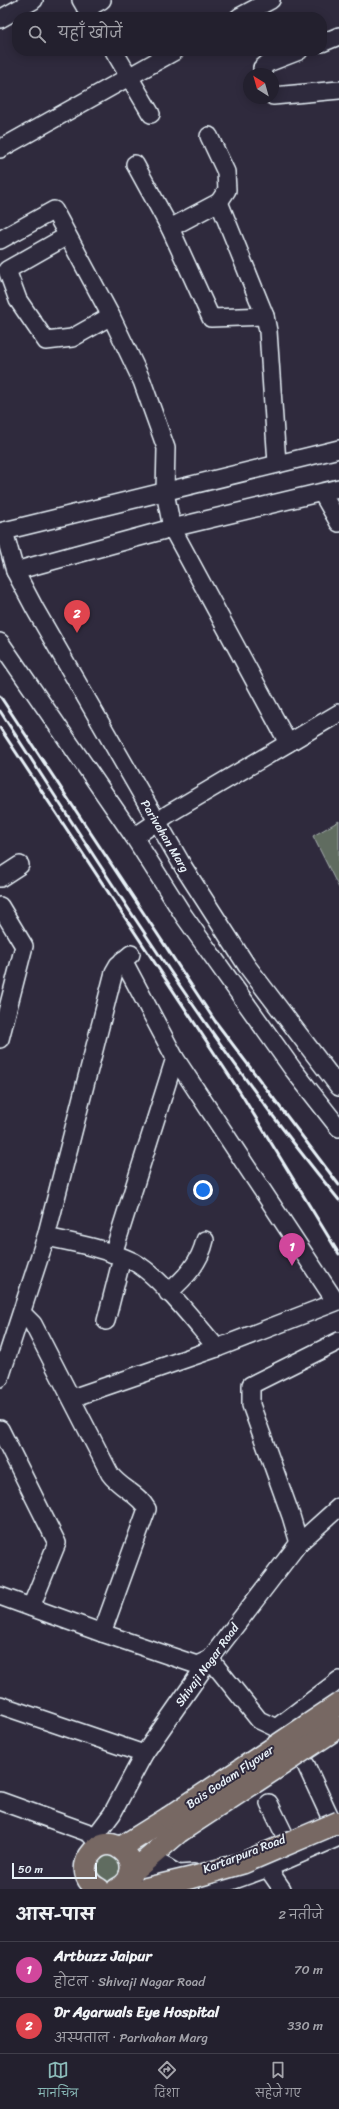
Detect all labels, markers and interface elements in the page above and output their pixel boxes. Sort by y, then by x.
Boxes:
search box [12,12,327,56]
text: यहाँ खोजें [58,20,123,46]
icon: search [26,23,48,45]
north arrow [243,68,279,104]
pin: 2 [64,600,90,633]
street label: Parivahan Marg [134,795,196,877]
your location [193,1180,213,1200]
pin: 1 [279,1233,305,1266]
street label: Shivaji Nagar Road [169,1618,245,1711]
street label: Bais Godam Flyover [181,1739,279,1815]
street label: Kartarpura Road [199,1828,289,1880]
text: 50 m [18,1860,43,1879]
scale bar [12,1861,97,1880]
text: आस-पास [16,1899,95,1929]
text: 2 नतीजे [278,1903,323,1926]
text: Artbuzz Jaipur [54,1943,152,1969]
text: 1 [26,1958,32,1981]
text: 70 m [294,1958,323,1981]
text: होटल · Shivaji Nagar Road [54,1970,205,1993]
text: Dr Agarwals Eye Hospital [54,1999,219,2025]
text: 2 [25,2014,33,2037]
text: 330 m [287,2014,323,2037]
text: अस्पताल · Parivahan Marg [54,2026,208,2049]
tab: मानचित्र [38,2059,78,2105]
tab: दिशा [154,2059,179,2105]
tab: सहेजे गए [255,2059,301,2105]

